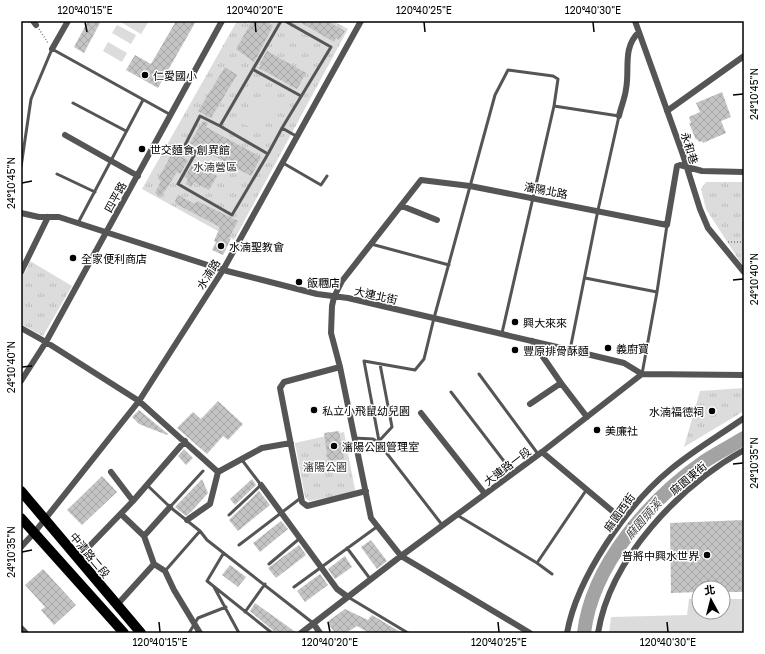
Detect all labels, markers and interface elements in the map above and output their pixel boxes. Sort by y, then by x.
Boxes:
text: 120°40'15"E [58,4,113,16]
text: 120°40'20"E [227,4,283,16]
text: 120°40'25"E [396,4,452,16]
text: 120°40'30"E [565,4,621,16]
text: 24°10'45"N [748,68,760,120]
place label: 仁愛國小 [153,69,197,82]
marker: 仁愛國小 [140,70,150,80]
street label: 永和巷 [679,130,701,166]
place label: 世交麵食 創異館 [150,143,230,156]
marker: 世交麵食 創異館 [137,144,147,154]
text: 24°10'45"N [5,157,17,209]
park label: 水湳營區 [193,160,237,173]
street label: 四平路 [101,179,129,215]
street label: 瀋陽北路 [523,179,569,201]
place label: 水湳聖教會 [229,240,284,253]
marker: 水湳聖教會 [216,241,226,251]
place label: 全家便利商店 [81,252,147,265]
marker: 全家便利商店 [68,253,78,263]
text: 24°10'40"N [748,253,760,305]
street label: 水湳路 [194,257,222,291]
place label: 飯糰店 [307,276,340,289]
marker: 飯糰店 [294,277,304,287]
street label: 大連北街 [353,284,399,306]
place label: 興大來來 [523,316,567,329]
marker: 興大來來 [510,317,520,327]
text: 24°10'40"N [5,341,17,393]
place label: 義廚寶 [616,342,649,355]
marker: 義廚寶 [603,343,613,353]
place label: 豐原排骨酥麵 [523,344,589,357]
marker: 豐原排骨酥麵 [510,345,520,355]
place label: 私立小飛鼠幼兒園 [322,404,410,417]
marker: 私立小飛鼠幼兒園 [309,405,319,415]
place label: 水湳福德祠 [649,405,704,418]
marker: 水湳福德祠 [707,406,717,416]
place label: 美廉社 [605,424,638,437]
marker: 美廉社 [592,425,602,435]
text: 24°10'35"N [748,437,760,489]
place label: 瀋陽公園管理室 [342,440,419,453]
marker: 瀋陽公園管理室 [329,441,339,451]
street label: 大連路一段 [481,444,533,488]
street label: 麻園東街 [667,459,709,497]
park label: 瀋陽公園 [303,460,347,473]
street label: 麻園西街 [601,490,637,534]
water label: 麻園頭溪 [622,494,666,542]
text: 24°10'35"N [5,526,17,578]
street label: 中清路二段 [67,530,113,580]
place label: 普將中興水世界 [622,549,700,562]
marker: 普將中興水世界 [702,550,712,560]
north arrow [691,580,731,620]
text: 北 [703,582,716,597]
text: 120°40'15"E [133,636,188,648]
text: 120°40'20"E [302,636,358,648]
text: 120°40'25"E [471,636,527,648]
text: 120°40'30"E [640,636,696,648]

